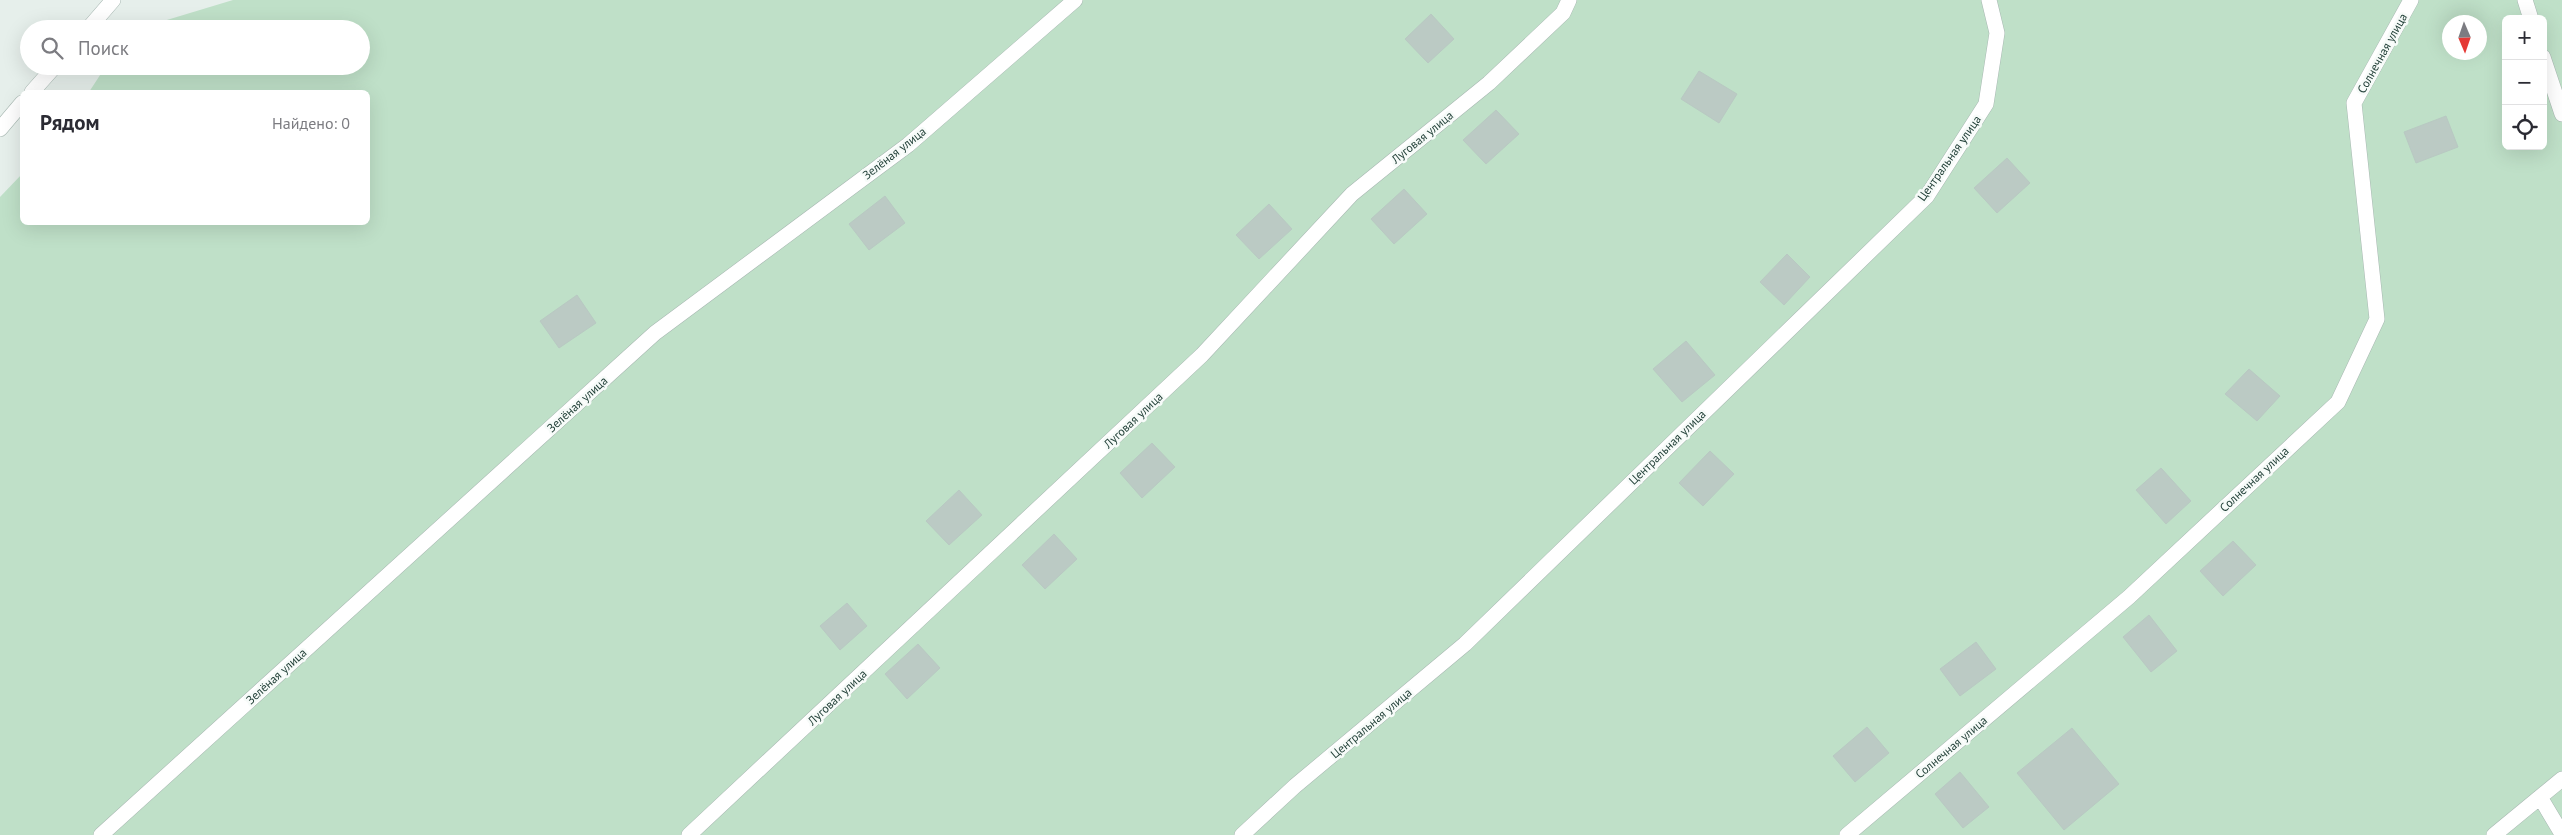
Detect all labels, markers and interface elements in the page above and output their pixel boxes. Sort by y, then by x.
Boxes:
street label: Солнечная улица [2354,10,2410,96]
north arrow [2442,15,2487,60]
map controls [2502,15,2547,150]
button: + [2502,15,2547,60]
search box [20,20,370,75]
icon: search [38,34,66,62]
text: Поиск [78,36,129,60]
button: − [2502,60,2547,105]
button: locate [2502,105,2547,150]
street label: Луговая улица [1387,108,1456,167]
text: Рядом [40,109,99,136]
street label: Центральная улица [1914,112,1984,204]
text: Найдено: 0 [272,113,350,133]
street label: Зелёная улица [859,124,929,182]
street label: Зелёная улица [544,373,610,435]
street label: Луговая улица [1100,389,1166,452]
street label: Центральная улица [1625,406,1709,488]
street label: Солнечная улица [2216,443,2292,515]
street label: Зелёная улица [243,645,309,707]
street label: Луговая улица [804,666,870,729]
street label: Центральная улица [1327,685,1415,761]
street label: Солнечная улица [1912,713,1990,781]

